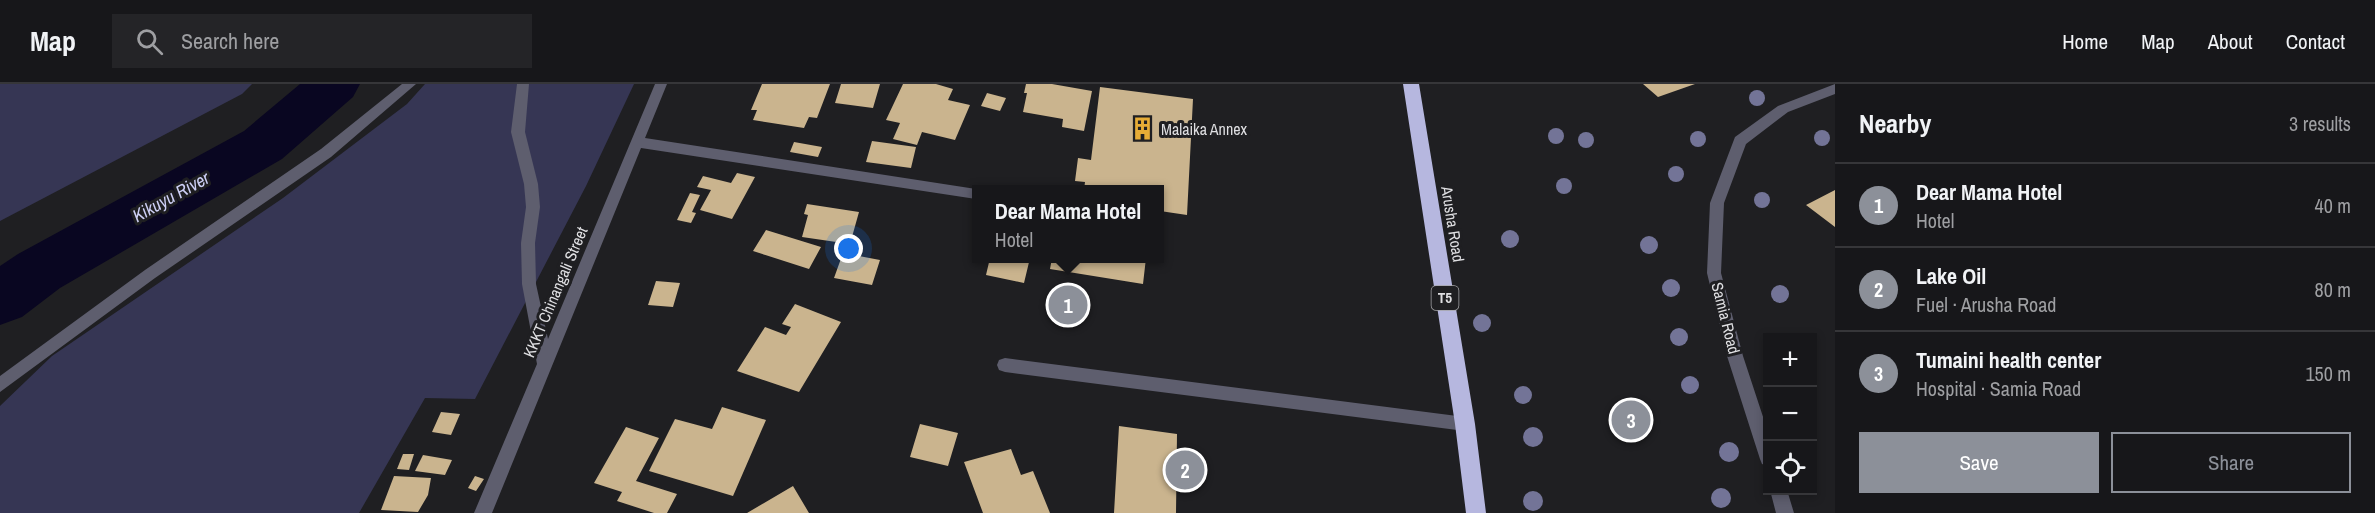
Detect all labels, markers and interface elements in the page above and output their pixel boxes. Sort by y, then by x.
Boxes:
search box [112,14,532,68]
text: Map [30,22,76,60]
icon: search [133,25,166,58]
text: Search here [181,26,279,56]
text: Home [2062,27,2108,56]
text: Map [2141,27,2175,56]
text: About [2208,27,2253,56]
text: Contact [2286,27,2345,56]
text: Nearby [1859,106,1931,141]
text: 3 results [2289,110,2351,137]
building icon: Malaika Annex [1130,116,1156,142]
place label: Malaika Annex [1161,118,1248,140]
water label: Kikuyu River [128,165,215,228]
text: Dear Mama Hotel [1916,177,2062,207]
street label: Arusha Road [1436,183,1470,264]
popup [972,185,1164,263]
text: 1 [1874,192,1883,219]
text: 40 m [2315,192,2351,219]
text: Dear Mama Hotel [995,196,1141,226]
text: Hotel [1916,207,1954,234]
street label: KKKT Chinangali Street [518,223,593,361]
text: Hotel [995,226,1033,253]
your location [834,234,863,263]
text: Lake Oil [1916,261,1986,291]
text: 2 [1874,276,1883,303]
text: 80 m [2315,276,2351,303]
street label: Samia Road [1707,280,1745,356]
pin: 1 [1048,282,1088,328]
road number: T5 [1432,286,1458,310]
text: Fuel · Arusha Road [1916,291,2056,318]
map controls [1763,333,1817,495]
button: + [1763,333,1817,387]
text: Tumaini health center [1916,345,2101,375]
text: 3 [1874,360,1883,387]
text: 150 m [2305,360,2351,387]
text: Hospital · Samia Road [1916,375,2081,402]
button: − [1763,387,1817,441]
pin: 3 [1612,398,1650,442]
button: Save [1859,432,2099,493]
button: Share [2111,432,2351,493]
button: locate [1763,441,1817,495]
pin: 2 [1166,448,1204,492]

